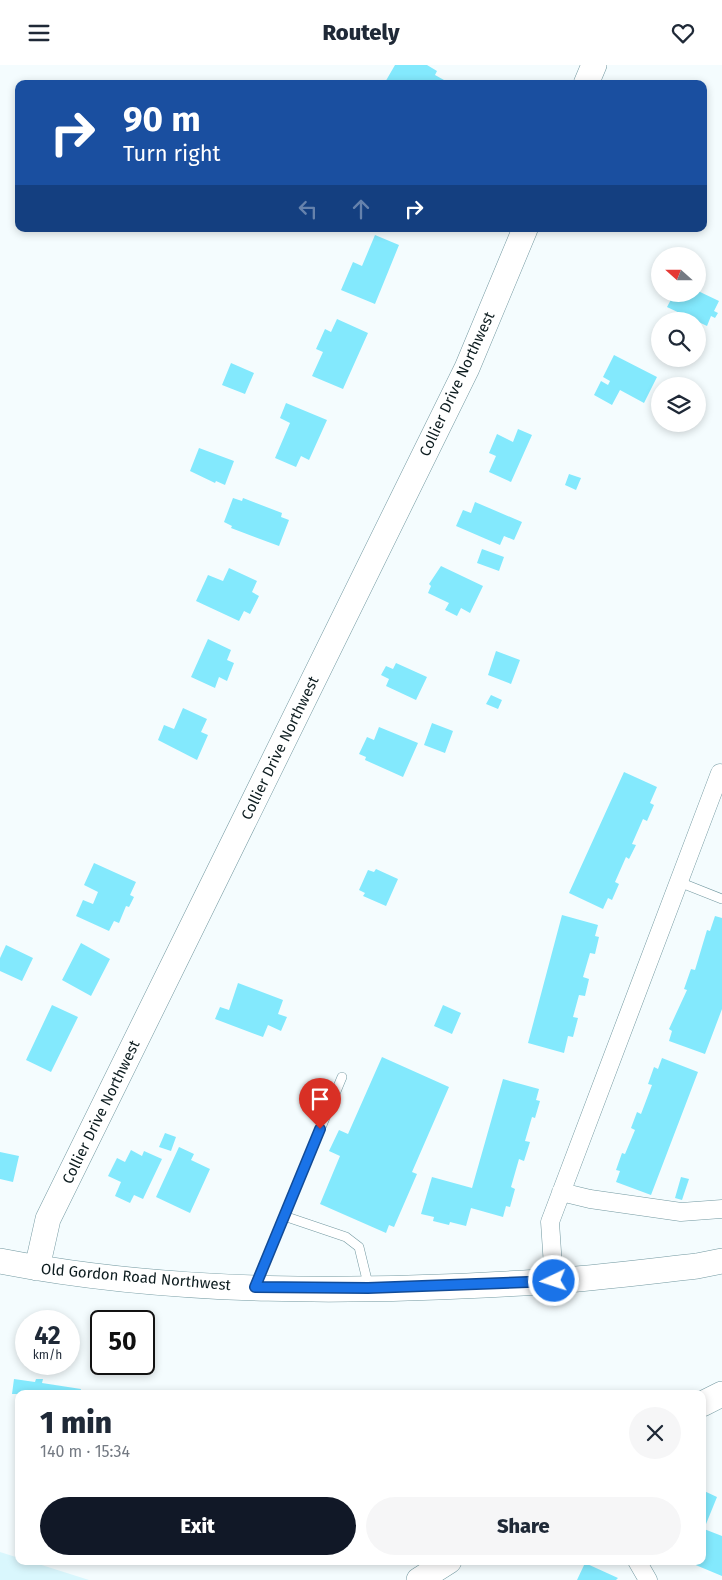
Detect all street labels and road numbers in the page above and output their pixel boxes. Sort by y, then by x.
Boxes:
street label: Collier Drive Northwest [416,308,499,459]
street label: Collier Drive Northwest [237,673,323,823]
street label: Collier Drive Northwest [58,1037,144,1187]
street label: Old Gordon Road Northwest [40,1260,232,1294]

